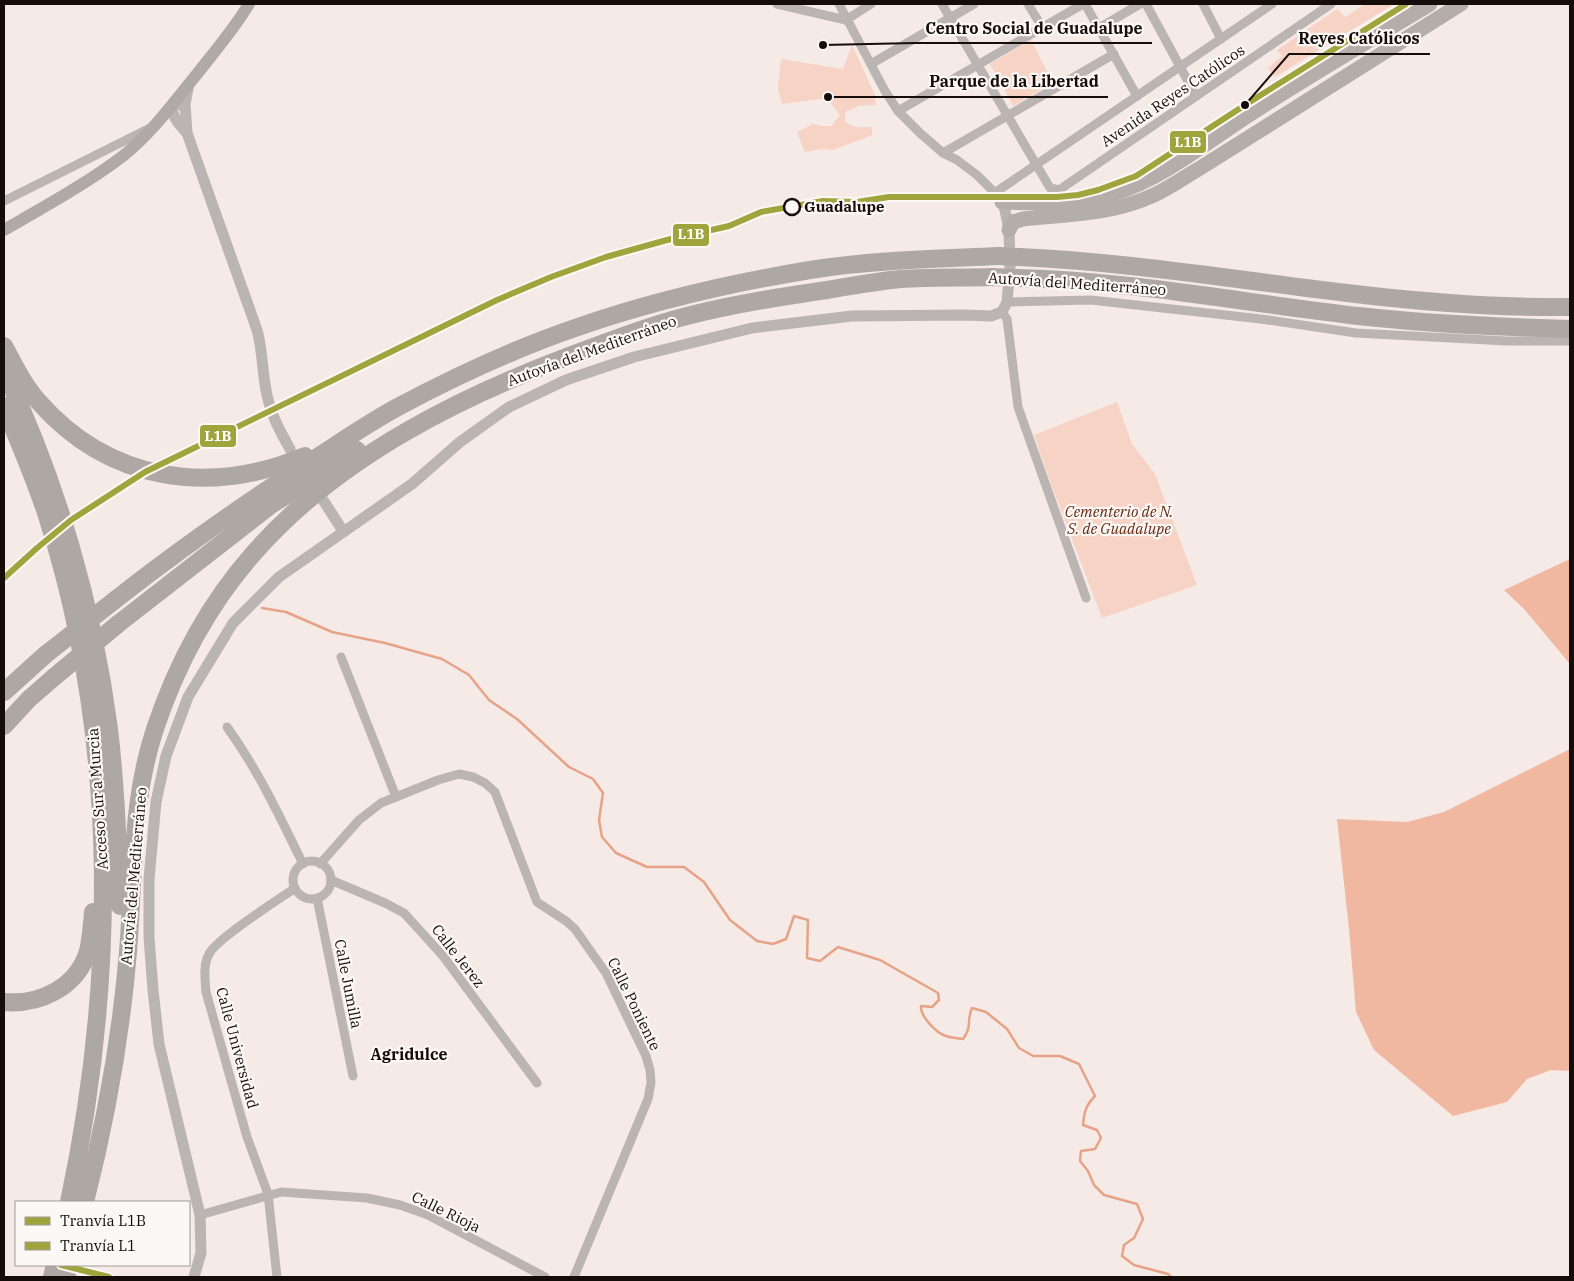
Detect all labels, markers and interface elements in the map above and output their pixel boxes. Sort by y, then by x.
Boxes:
callout: Centro Social de Guadalupe [915,12,1152,43]
text: Centro Social de Guadalupe [925,18,1143,38]
callout: Reyes Católicos [1289,23,1430,54]
text: Reyes Católicos [1298,28,1420,48]
street label: Avenida Reyes Católicos [1097,40,1248,151]
callout: Parque de la Libertad [919,66,1108,97]
text: Parque de la Libertad [929,71,1099,91]
line badge: L1B [1169,130,1207,154]
text: L1B [1175,133,1202,151]
place label: Guadalupe [804,197,885,216]
marker: Guadalupe [783,198,801,216]
line badge: L1B [672,223,710,247]
text: L1B [678,225,705,243]
street label: Autovía del Mediterráneo [987,268,1167,299]
street label: Autovía del Mediterráneo [505,311,679,390]
line badge: L1B [199,424,237,448]
text: L1B [205,427,232,445]
park label: Cementerio de N. S. de Guadalupe [1065,502,1173,538]
street label: Acceso Sur a Murcia [83,727,112,871]
street label: Autovía del Mediterráneo [116,786,151,966]
street label: Calle Jerez [428,920,489,991]
street label: Calle Jumilla [331,938,366,1030]
street label: Calle Poniente [604,954,665,1053]
street label: Calle Universidad [212,985,263,1111]
district label: Agridulce [371,1044,447,1064]
street label: Calle Rioja [409,1187,484,1236]
legend [15,1201,190,1266]
text: Tranvía L1B [60,1211,146,1230]
text: Tranvía L1 [60,1236,136,1255]

